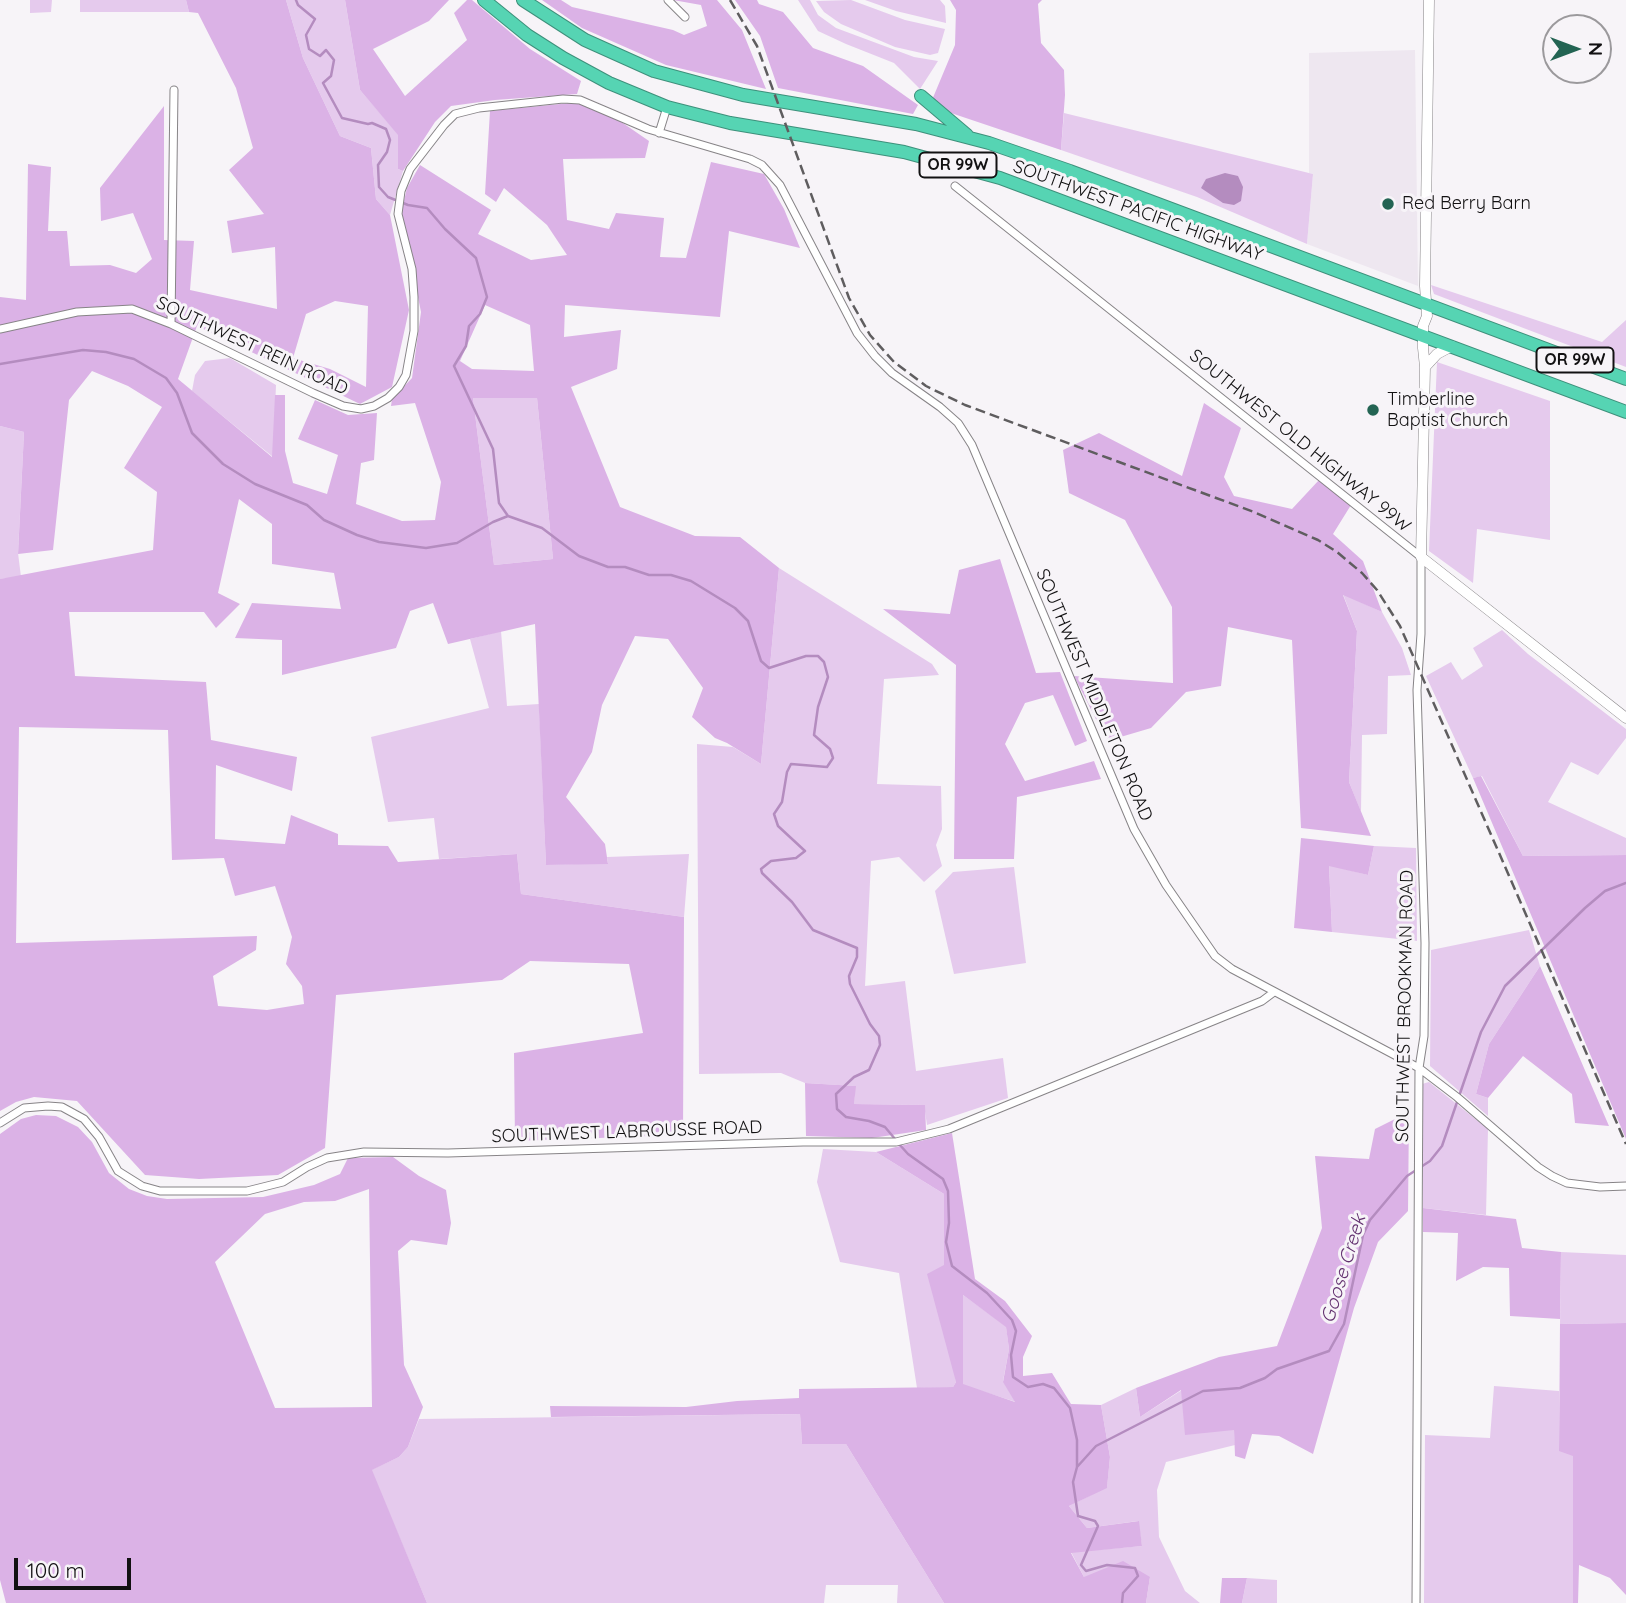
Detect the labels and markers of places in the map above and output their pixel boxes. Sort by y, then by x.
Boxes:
place label: Red Berry Barn [1402,193,1531,215]
marker: Red Berry Barn [1380,196,1396,212]
place label: Timberline Baptist Church [1387,389,1508,432]
marker: Timberline Baptist Church [1365,402,1381,418]

